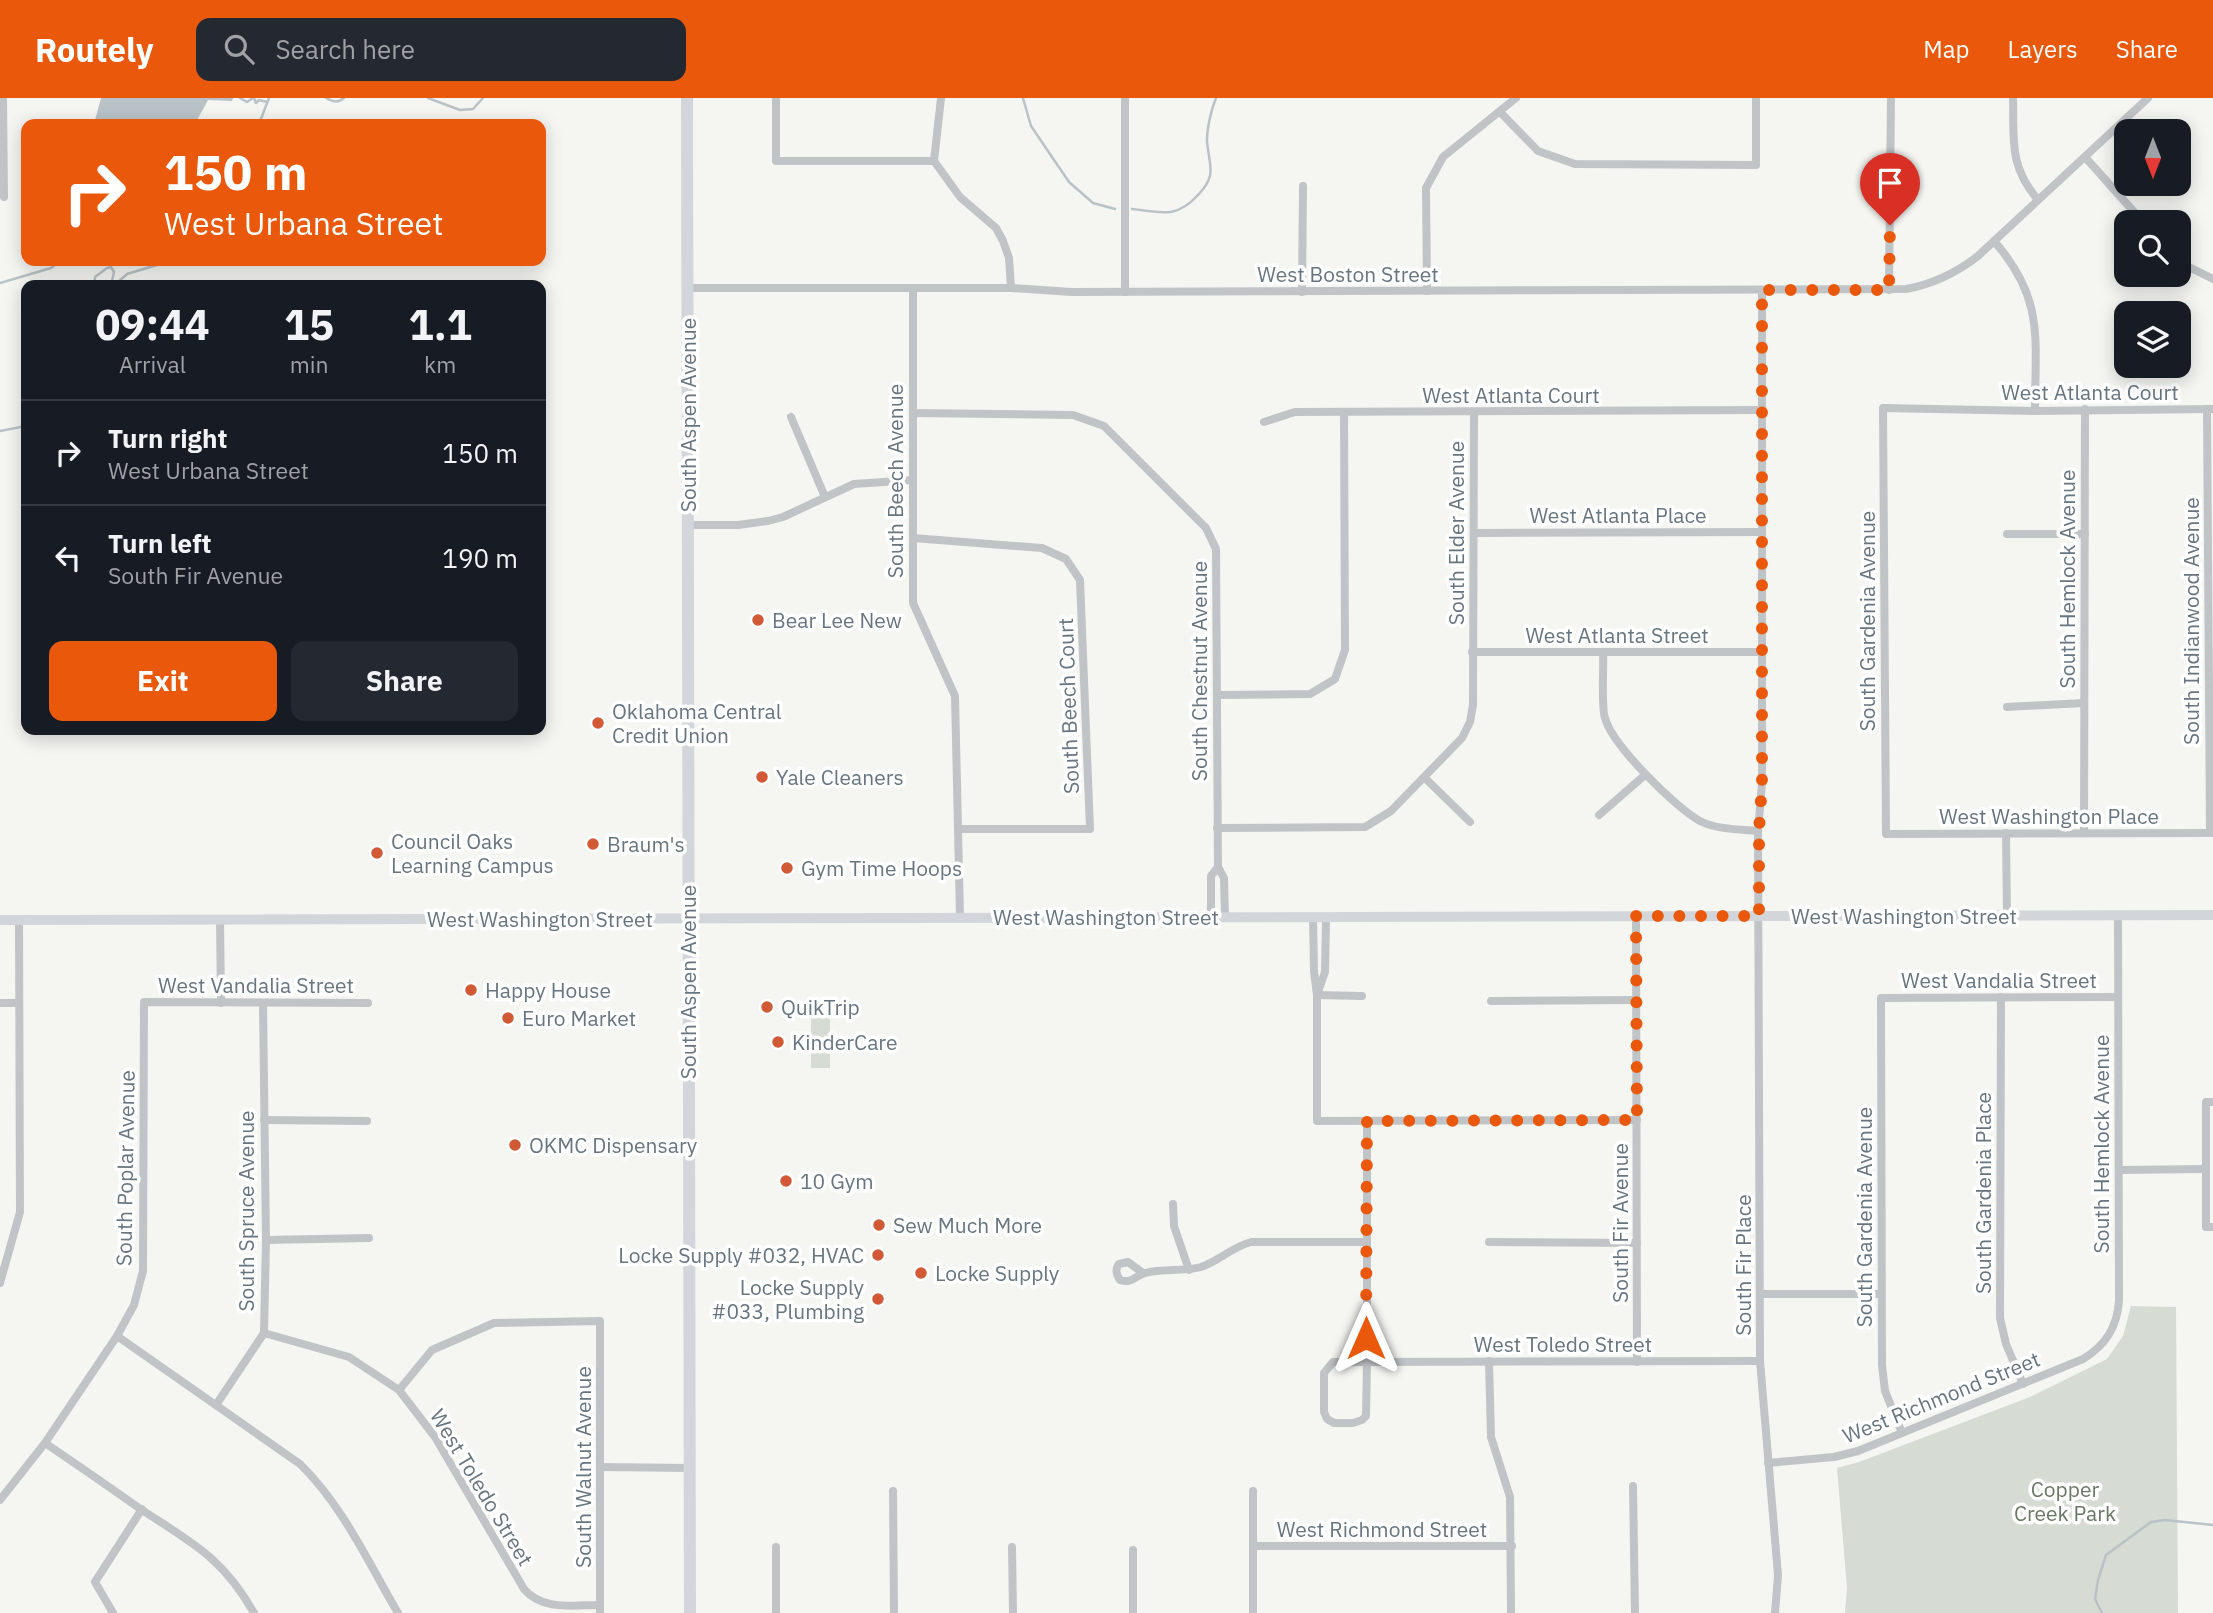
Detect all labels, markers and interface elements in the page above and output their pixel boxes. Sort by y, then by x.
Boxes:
search box [196,18,686,81]
text: Routely [35,28,154,71]
icon: search [220,30,258,68]
text: Search here [276,32,415,66]
text: Map [1923,33,1970,65]
text: Layers [2008,33,2078,65]
text: Share [2116,33,2178,65]
north arrow [2114,119,2191,196]
map controls [2114,119,2191,378]
text: 150 m [164,140,308,203]
icon: right [49,147,140,238]
pin [1860,153,1920,225]
icon: arrive [1871,164,1909,202]
text: West Urbana Street [164,202,443,244]
button: search [2114,210,2191,287]
street label: West Boston Street [1257,260,1439,288]
text: 09:44 [95,297,210,352]
text: 15 [284,297,334,352]
text: 1.1 [408,297,472,352]
button: layers [2114,301,2191,378]
street label: South Aspen Avenue [674,318,702,512]
text: Arrival [119,349,186,379]
text: min [290,349,329,379]
text: km [424,349,456,379]
street label: West Atlanta Court [2001,378,2179,406]
street label: West Atlanta Court [1422,381,1600,409]
street label: South Beech Avenue [881,384,909,578]
text: Turn right [108,421,227,455]
icon: right [49,434,87,472]
text: 150 m [442,436,518,470]
street label: South Elder Avenue [1442,441,1470,625]
text: West Urbana Street [108,455,309,485]
street label: South Hemlock Avenue [2053,469,2081,689]
street label: South Indianwood Avenue [2177,497,2205,745]
street label: West Atlanta Place [1529,501,1707,529]
street label: South Gardenia Avenue [1853,511,1881,731]
text: Turn left [108,526,211,560]
icon: left [49,539,87,577]
text: 190 m [442,541,518,575]
text: South Fir Avenue [108,560,283,590]
street label: South Chestnut Avenue [1185,561,1213,781]
place label: Bear Lee New [772,606,902,634]
marker: Bear Lee New [750,612,766,628]
street label: South Beech Court [1051,617,1085,795]
street label: West Atlanta Street [1525,621,1709,649]
button: Exit [49,641,277,721]
button: Share [291,641,518,721]
place label: Oklahoma Central Credit Union [612,697,782,749]
marker: Oklahoma Central Credit Union [590,715,606,731]
place label: Yale Cleaners [776,763,904,791]
marker: Yale Cleaners [754,769,770,785]
street label: West Washington Place [1939,802,2159,830]
place label: Council Oaks Learning Campus [391,827,554,879]
place label: Braum's [607,830,685,858]
marker: Braum's [585,836,601,852]
marker: Council Oaks Learning Campus [369,845,385,861]
place label: Gym Time Hoops [801,854,962,882]
marker: Gym Time Hoops [779,860,795,876]
street label: South Aspen Avenue [674,885,702,1079]
street label: West Washington Street [1791,902,2017,930]
street label: West Washington Street [993,903,1219,931]
street label: West Washington Street [427,905,653,933]
street label: West Vandalia Street [1901,966,2097,994]
street label: West Vandalia Street [158,971,354,999]
place label: Happy House [485,976,611,1004]
marker: Happy House [463,982,479,998]
place label: QuikTrip [781,993,860,1021]
marker: QuikTrip [759,999,775,1015]
place label: Euro Market [522,1004,636,1032]
marker: Euro Market [500,1010,516,1026]
place label: KinderCare [792,1028,898,1056]
marker: KinderCare [770,1034,786,1050]
street label: South Hemlock Avenue [2087,1034,2115,1254]
street label: South Poplar Avenue [109,1070,141,1266]
street label: South Gardenia Place [1969,1092,1997,1294]
street label: South Gardenia Avenue [1850,1107,1878,1327]
street label: South Spruce Avenue [232,1110,260,1312]
place label: OKMC Dispensary [529,1131,698,1159]
marker: OKMC Dispensary [507,1137,523,1153]
street label: South Fir Avenue [1606,1143,1634,1303]
place label: 10 Gym [800,1167,874,1195]
marker: 10 Gym [778,1173,794,1189]
street label: South Fir Place [1729,1194,1757,1336]
place label: Sew Much More [893,1211,1042,1239]
marker: Sew Much More [871,1217,887,1233]
place label: Locke Supply #032, HVAC [618,1241,864,1269]
marker: Locke Supply #032, HVAC [870,1247,886,1263]
place label: Locke Supply [935,1259,1060,1287]
marker: Locke Supply [913,1265,929,1281]
place label: Locke Supply #033, Plumbing [711,1273,865,1325]
marker: Locke Supply #033, Plumbing [870,1291,886,1307]
position arrow [1329,1301,1403,1375]
street label: West Toledo Street [1474,1330,1652,1358]
street label: West Richmond Street [1838,1345,2044,1449]
street label: South Walnut Avenue [569,1366,597,1568]
street label: West Toledo Street [424,1403,540,1571]
park label: Copper Creek Park [2014,1475,2116,1527]
street label: West Richmond Street [1277,1515,1487,1543]

